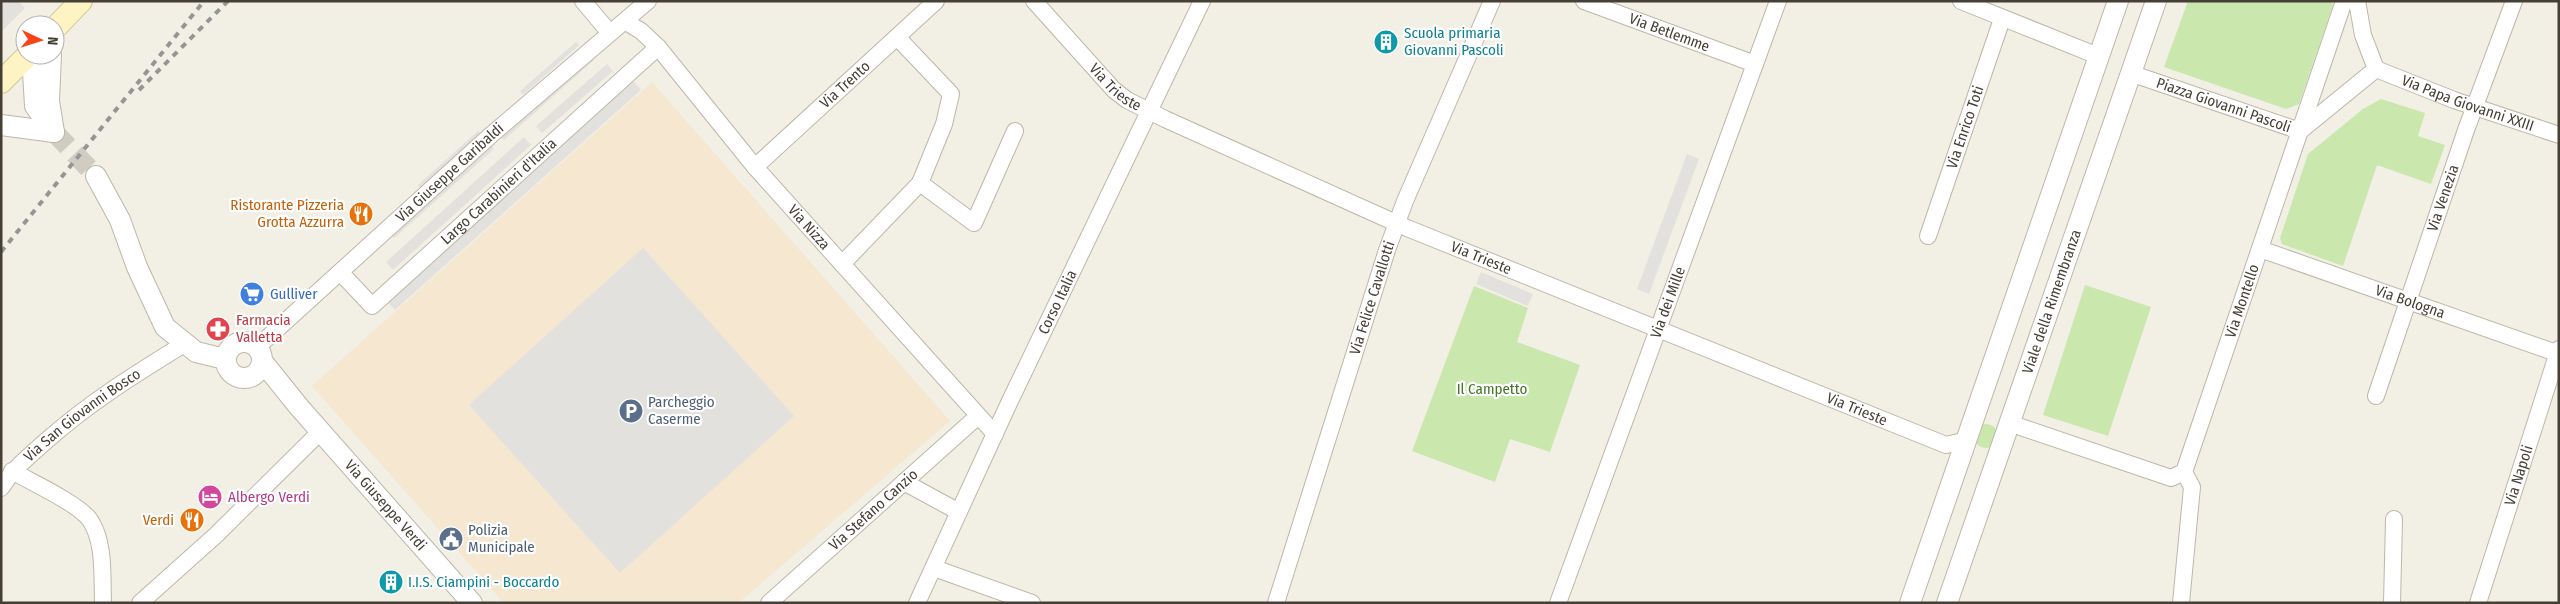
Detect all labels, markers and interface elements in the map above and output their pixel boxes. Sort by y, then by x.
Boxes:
street label: Via Betlemme [1627,9,1712,56]
north arrow [15,15,65,65]
place label: Scuola primaria Giovanni Pascoli [1404,24,1504,59]
building icon: Scuola primaria Giovanni Pascoli [1373,29,1399,55]
text: N [44,36,61,46]
street label: Via Trento [816,57,874,112]
street label: Via Trieste [1086,60,1144,115]
street label: Via Papa Giovanni XXIII [2399,71,2536,135]
street label: Piazza Giovanni Pascoli [2154,74,2293,136]
street label: Via Enrico Toti [1943,83,1988,171]
street label: Via Giuseppe Garibaldi [392,119,507,226]
street label: Largo Carabinieri d'Italia [437,134,560,248]
street label: Via Venezia [2423,162,2463,234]
place label: Ristorante Pizzeria Grotta Azzurra [230,196,344,231]
restaurant icon: Ristorante Pizzeria Grotta Azzurra [348,201,374,227]
street label: Via Nizza [784,201,834,253]
street label: Viale della Rimembranza [2018,227,2085,376]
street label: Via Felice Cavallotti [1346,238,1399,357]
street label: Via Trieste [1448,238,1514,278]
street label: Via Montello [2221,262,2263,340]
street label: Via dei Mille [1647,264,1689,341]
street label: Corso Italia [1034,267,1080,337]
supermarket icon: Gulliver [239,281,265,307]
street label: Via Bologna [2373,281,2447,322]
place label: Gulliver [270,285,318,303]
place label: Farmacia Valletta [236,311,291,346]
pharmacy icon: Farmacia Valletta [205,316,231,342]
street label: Via San Giovanni Bosco [20,365,144,465]
park label: Il Campetto [1457,380,1527,398]
street label: Via Trieste [1824,389,1890,429]
place label: Parcheggio Caserme [648,393,715,428]
parking icon: Parcheggio Caserme [618,398,644,424]
street label: Via Napoli [2501,443,2537,508]
street label: Via Giuseppe Verdi [341,456,430,554]
street label: Via Stefano Canzio [825,465,922,554]
hotel icon: Albergo Verdi [197,484,223,510]
place label: Albergo Verdi [228,488,310,506]
restaurant icon: Verdi [179,507,205,533]
place label: Verdi [143,511,174,529]
place label: Polizia Municipale [468,521,535,556]
public building icon: Polizia Municipale [438,526,464,552]
building icon: I.I.S. Ciampini - Boccardo [378,569,404,595]
place label: I.I.S. Ciampini - Boccardo [408,573,559,591]

